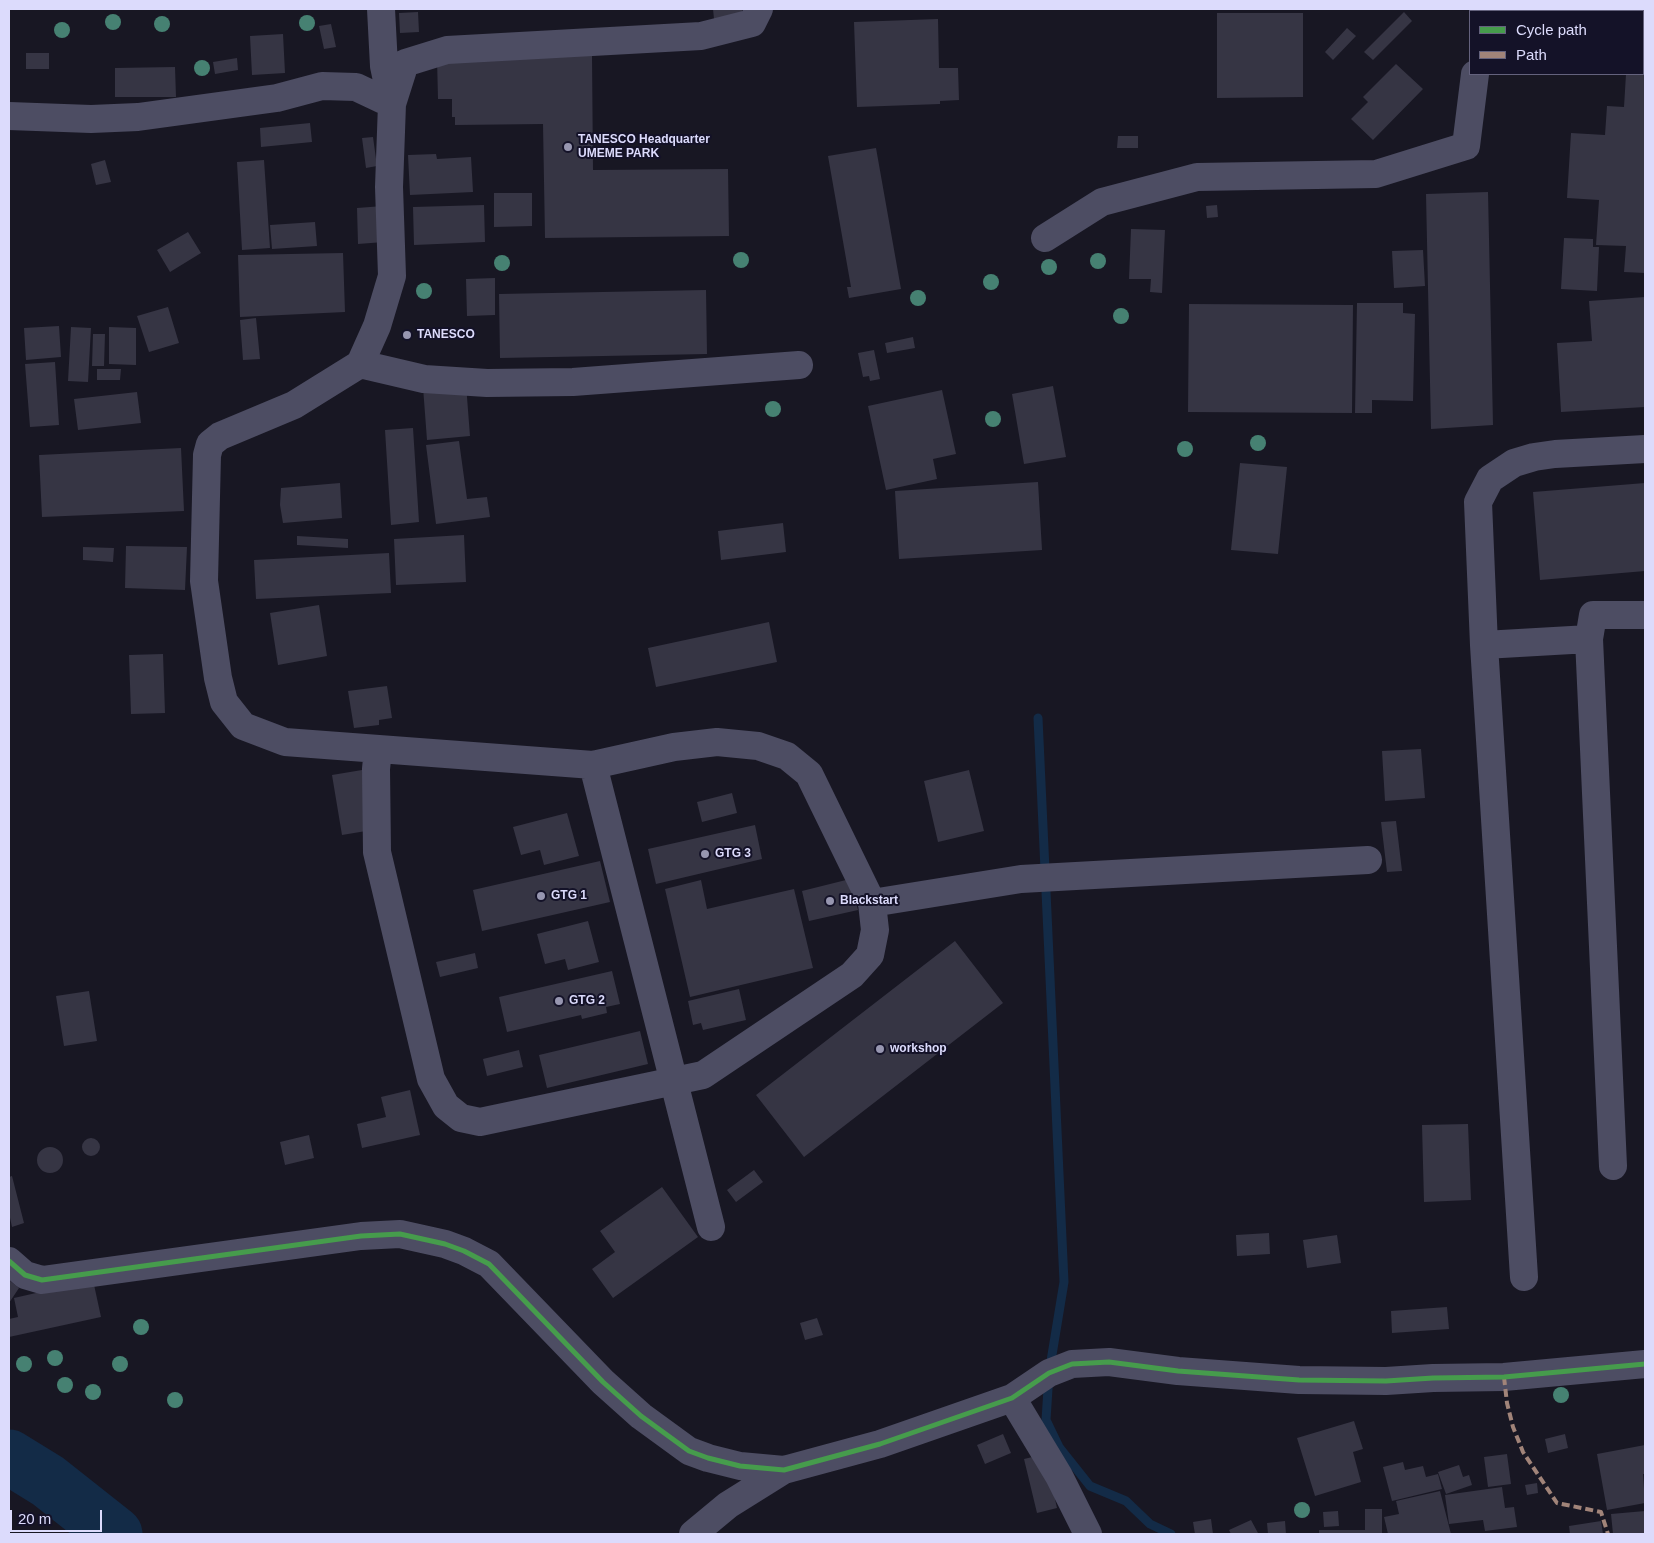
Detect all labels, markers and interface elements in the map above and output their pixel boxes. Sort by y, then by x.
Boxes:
legend [1469,10,1644,75]
text: Cycle path [1516,21,1587,38]
text: Path [1516,46,1547,63]
place label: TANESCO Headquarter UMEME PARK [578,133,710,161]
marker: TANESCO Headquarter UMEME PARK [562,141,574,153]
place label: TANESCO [417,328,475,342]
marker: TANESCO [401,329,413,341]
place label: GTG 3 [715,847,751,861]
marker: GTG 3 [699,848,711,860]
place label: GTG 1 [551,889,587,903]
marker: GTG 1 [535,890,547,902]
place label: Blackstart [840,894,898,908]
marker: Blackstart [824,895,836,907]
place label: GTG 2 [569,994,605,1008]
marker: GTG 2 [553,995,565,1007]
place label: workshop [890,1042,947,1056]
marker: workshop [874,1043,886,1055]
scale bar [12,1500,105,1532]
text: 20 m [18,1510,51,1527]

